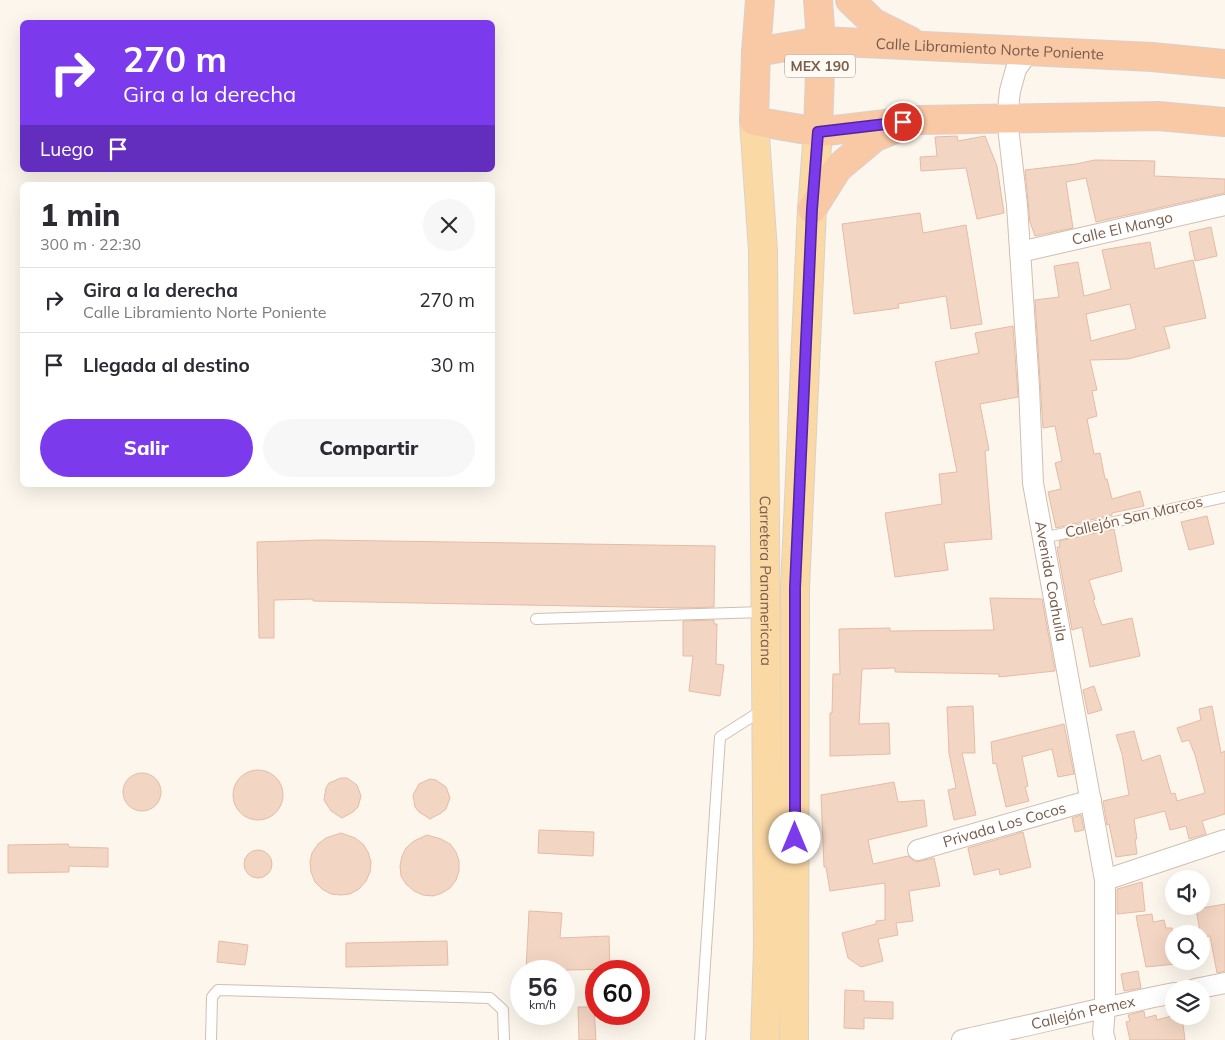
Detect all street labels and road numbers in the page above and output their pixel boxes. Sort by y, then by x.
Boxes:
street label: Calle Libramiento Norte Poniente [875,34,1104,64]
road number: MEX 190 [785,54,855,78]
street label: Calle El Mango [1070,207,1175,249]
street label: Callejón San Marcos [1063,491,1205,542]
street label: Carretera Panamericana [756,495,776,666]
street label: Avenida Coahuila [1031,519,1072,643]
street label: Privada Los Cocos [941,798,1068,851]
street label: Callejón Pemex [1029,991,1137,1033]

